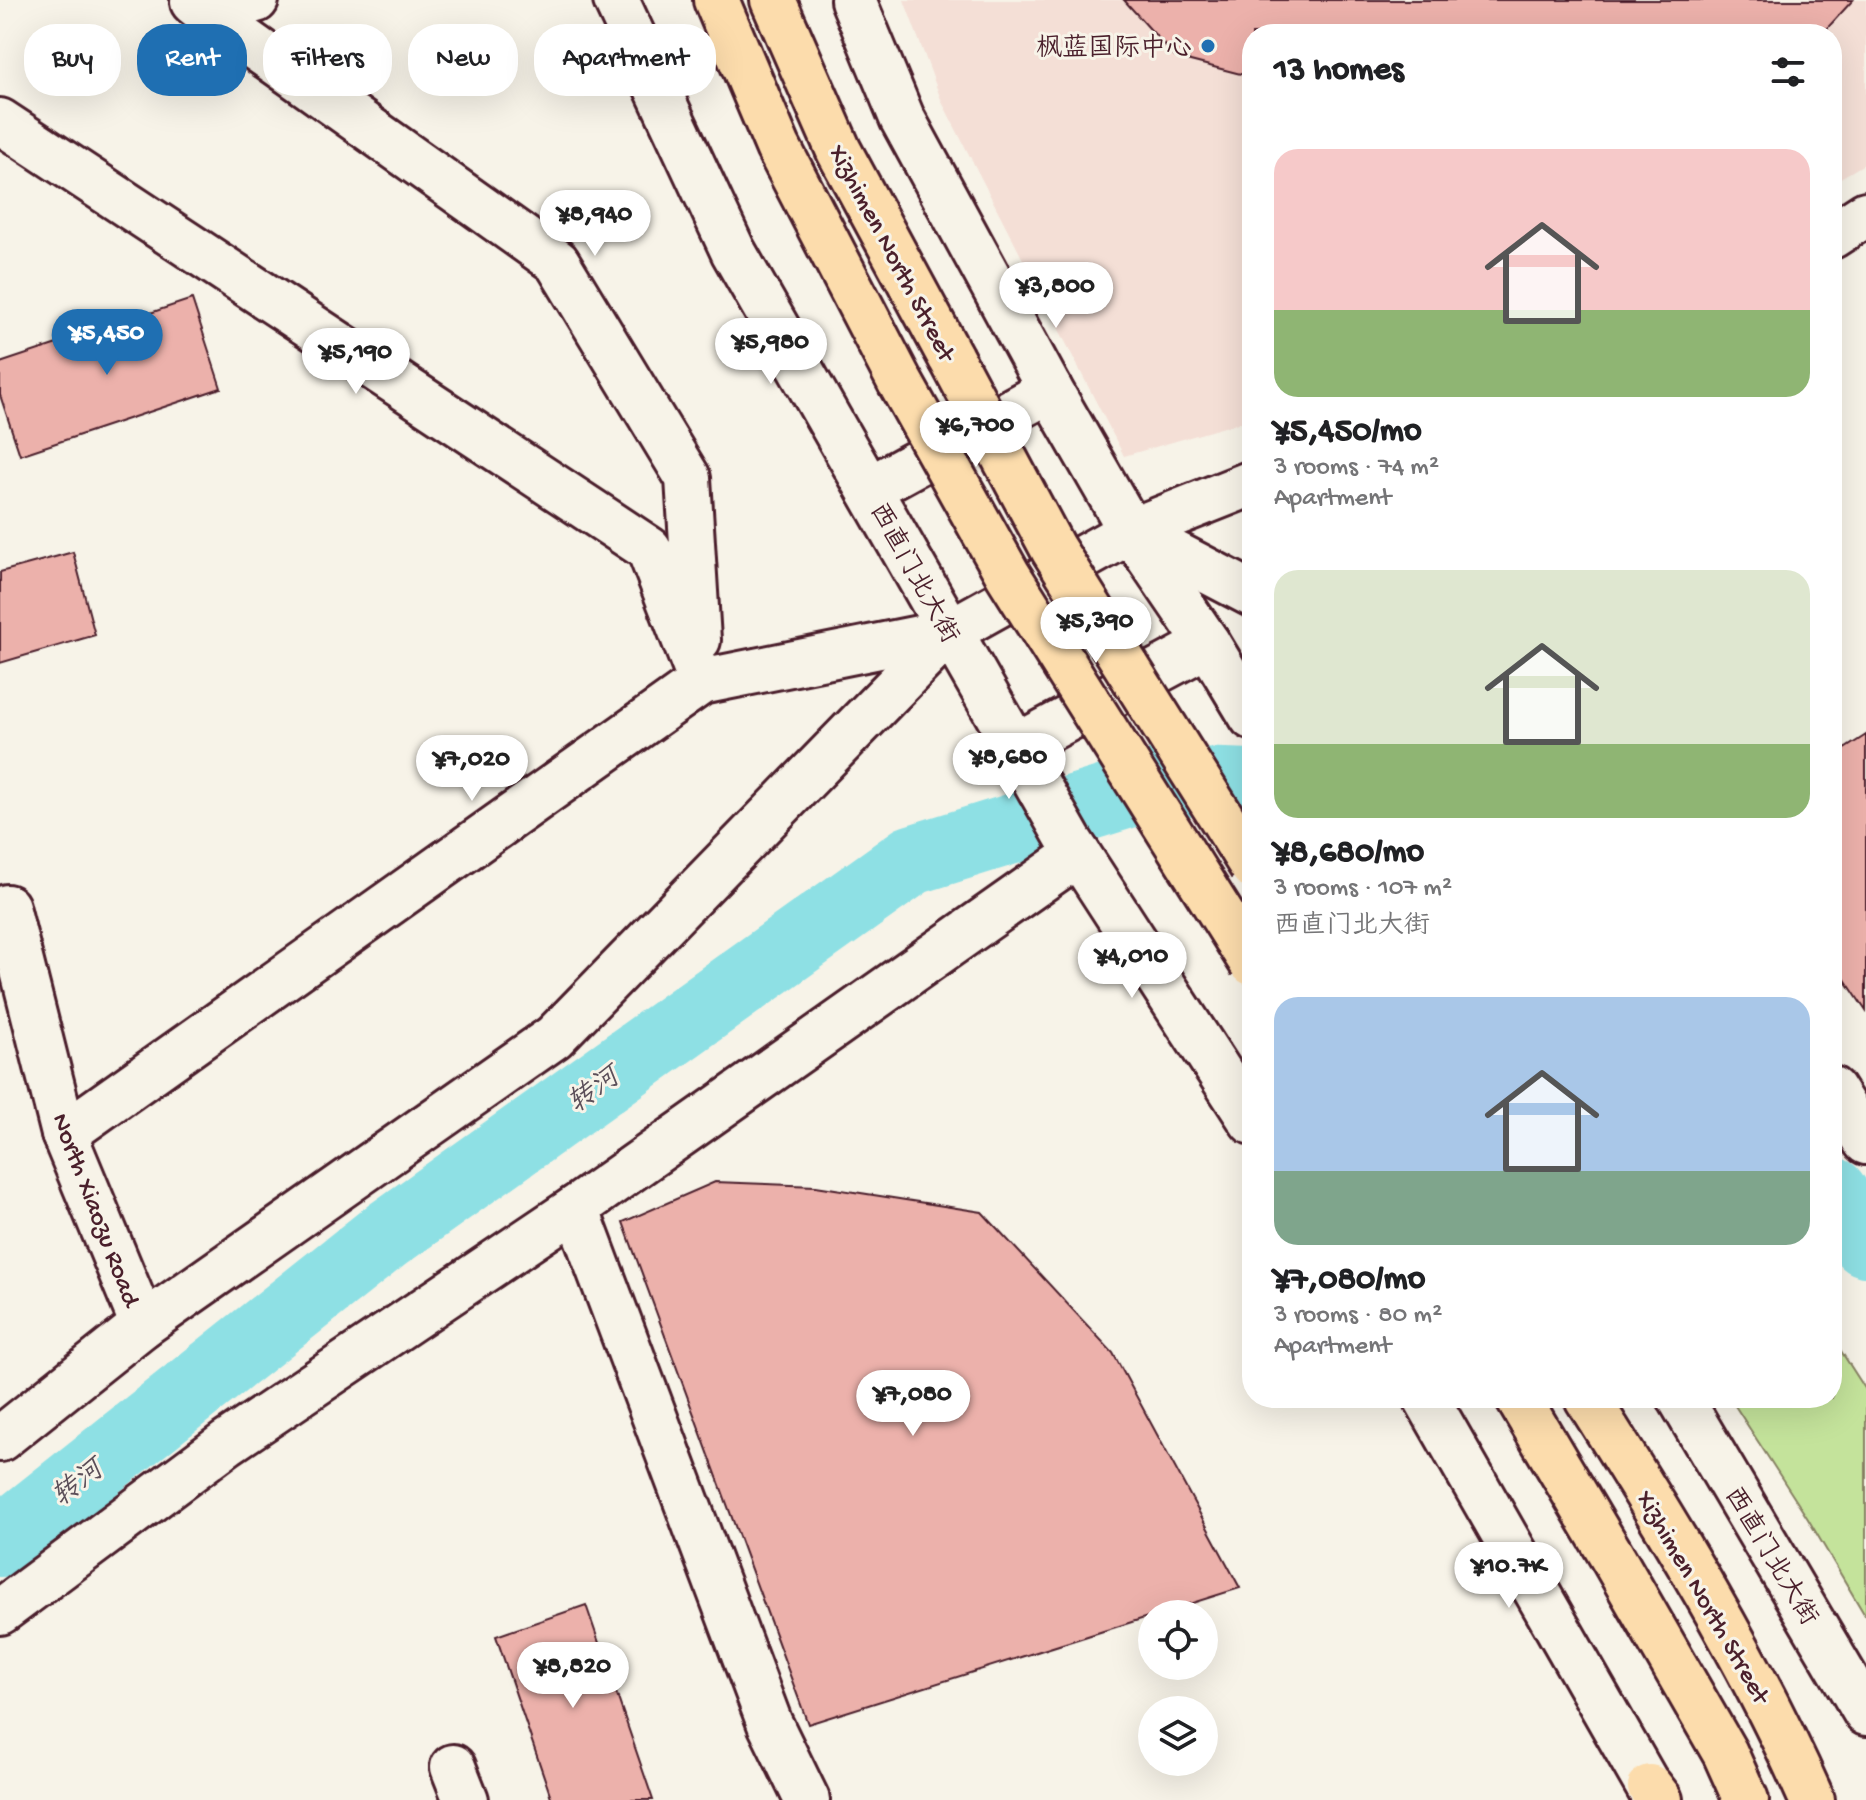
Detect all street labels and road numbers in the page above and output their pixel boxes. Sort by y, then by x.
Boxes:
street label: Xizhimen North Street [819,140,961,370]
street label: 西直门北大街 [861,497,965,650]
street label: North Xiaozu Road [43,1110,146,1313]
street label: 西直门北大街 [1716,1481,1824,1632]
street label: Xizhimen North Street [1627,1485,1776,1712]

